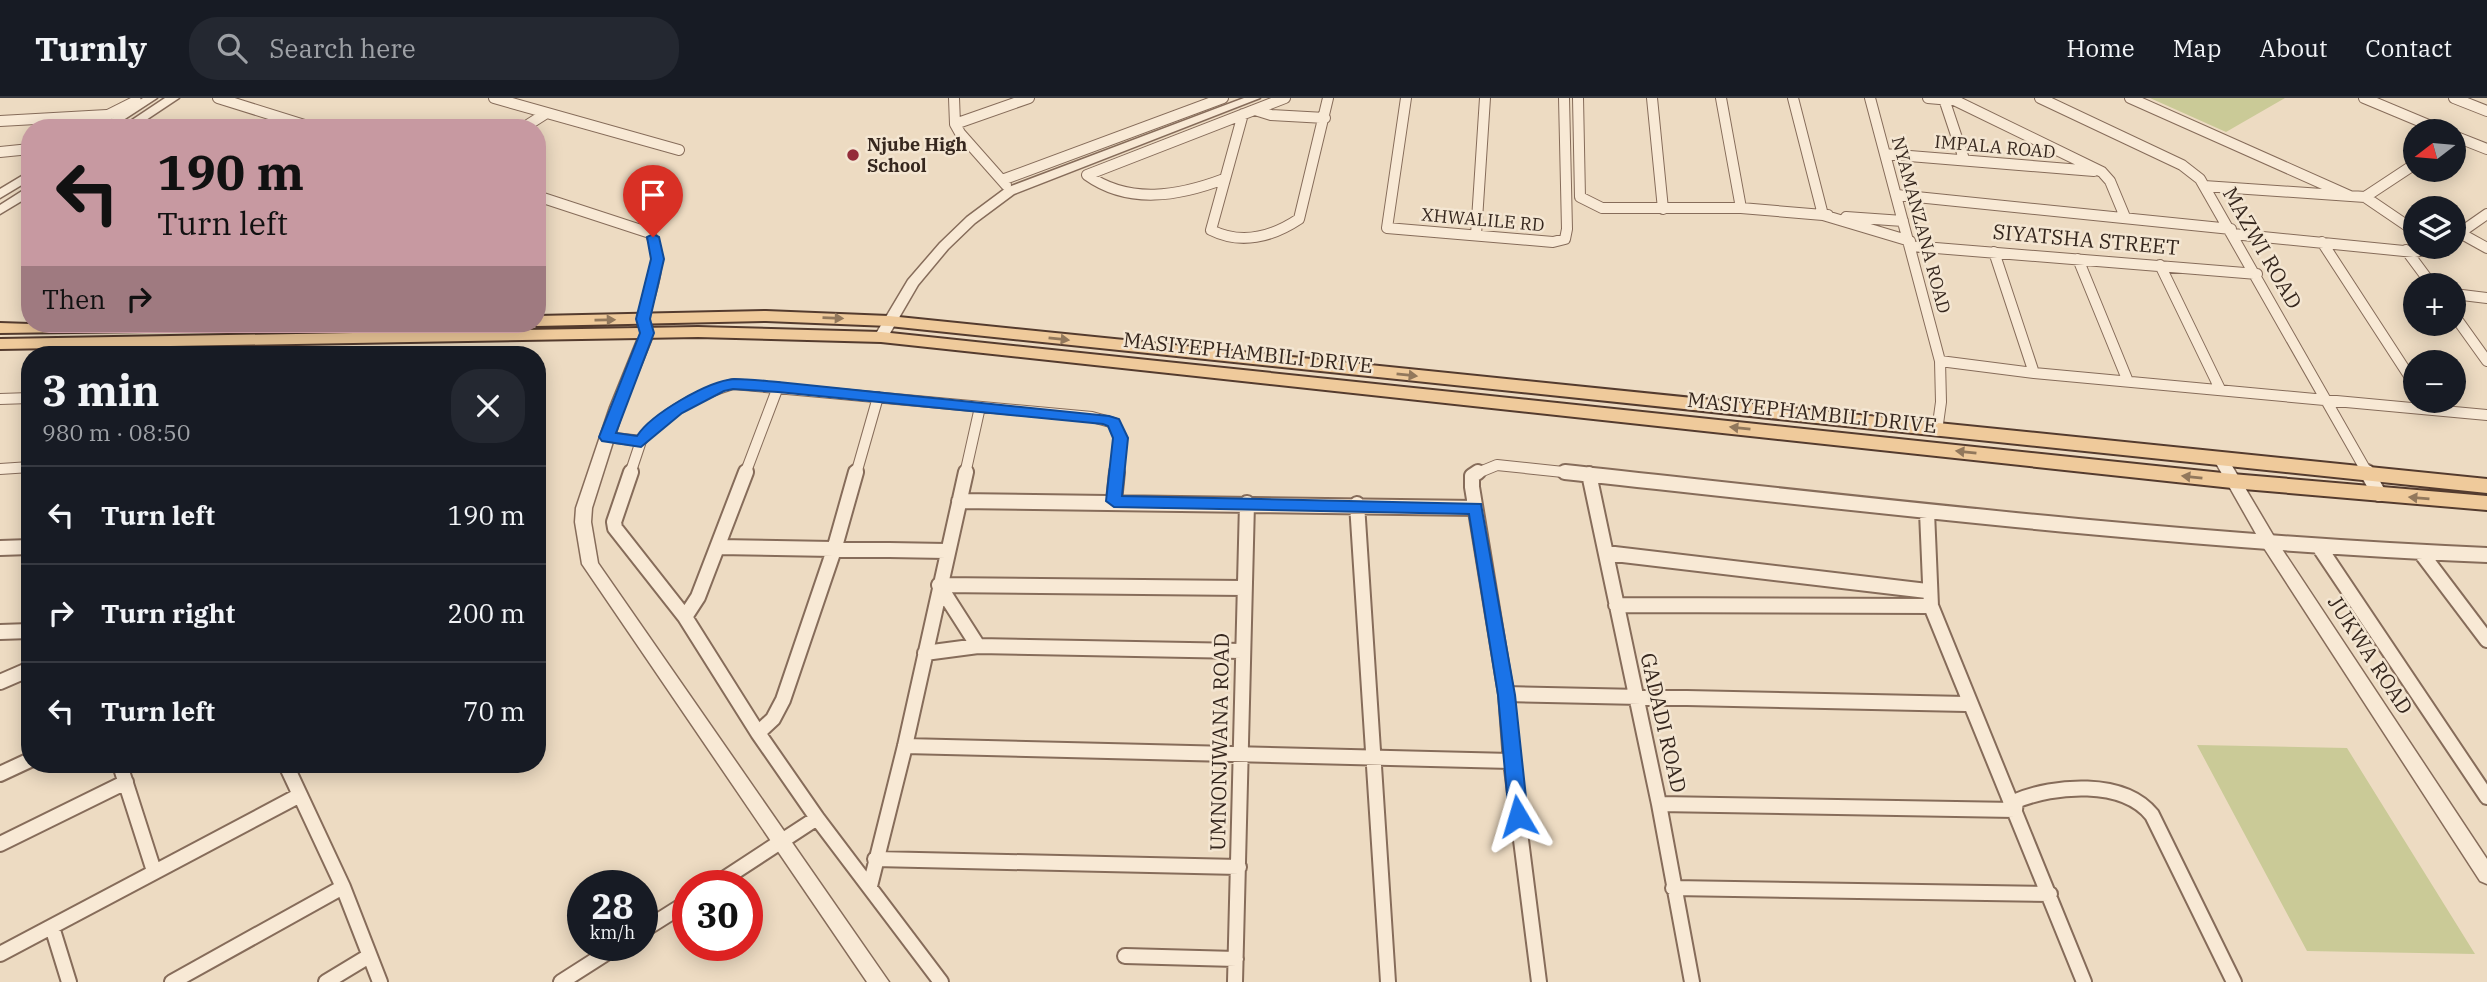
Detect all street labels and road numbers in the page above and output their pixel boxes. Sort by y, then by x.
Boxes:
street label: IMPALA ROAD [1934,130,2057,163]
street label: NYAMANZANA ROAD [1887,134,1956,316]
street label: MAZWI ROAD [2217,182,2309,313]
street label: XHWALILE RD [1421,203,1546,236]
street label: SIYATSHA STREET [1992,217,2181,261]
street label: MASIYEPHAMBILI DRIVE [1122,325,1374,379]
street label: MASIYEPHAMBILI DRIVE [1686,385,1938,439]
street label: JUKWA ROAD [2322,590,2420,719]
street label: UMNONJWANA ROAD [1203,633,1235,851]
street label: GADADI ROAD [1634,650,1694,795]

